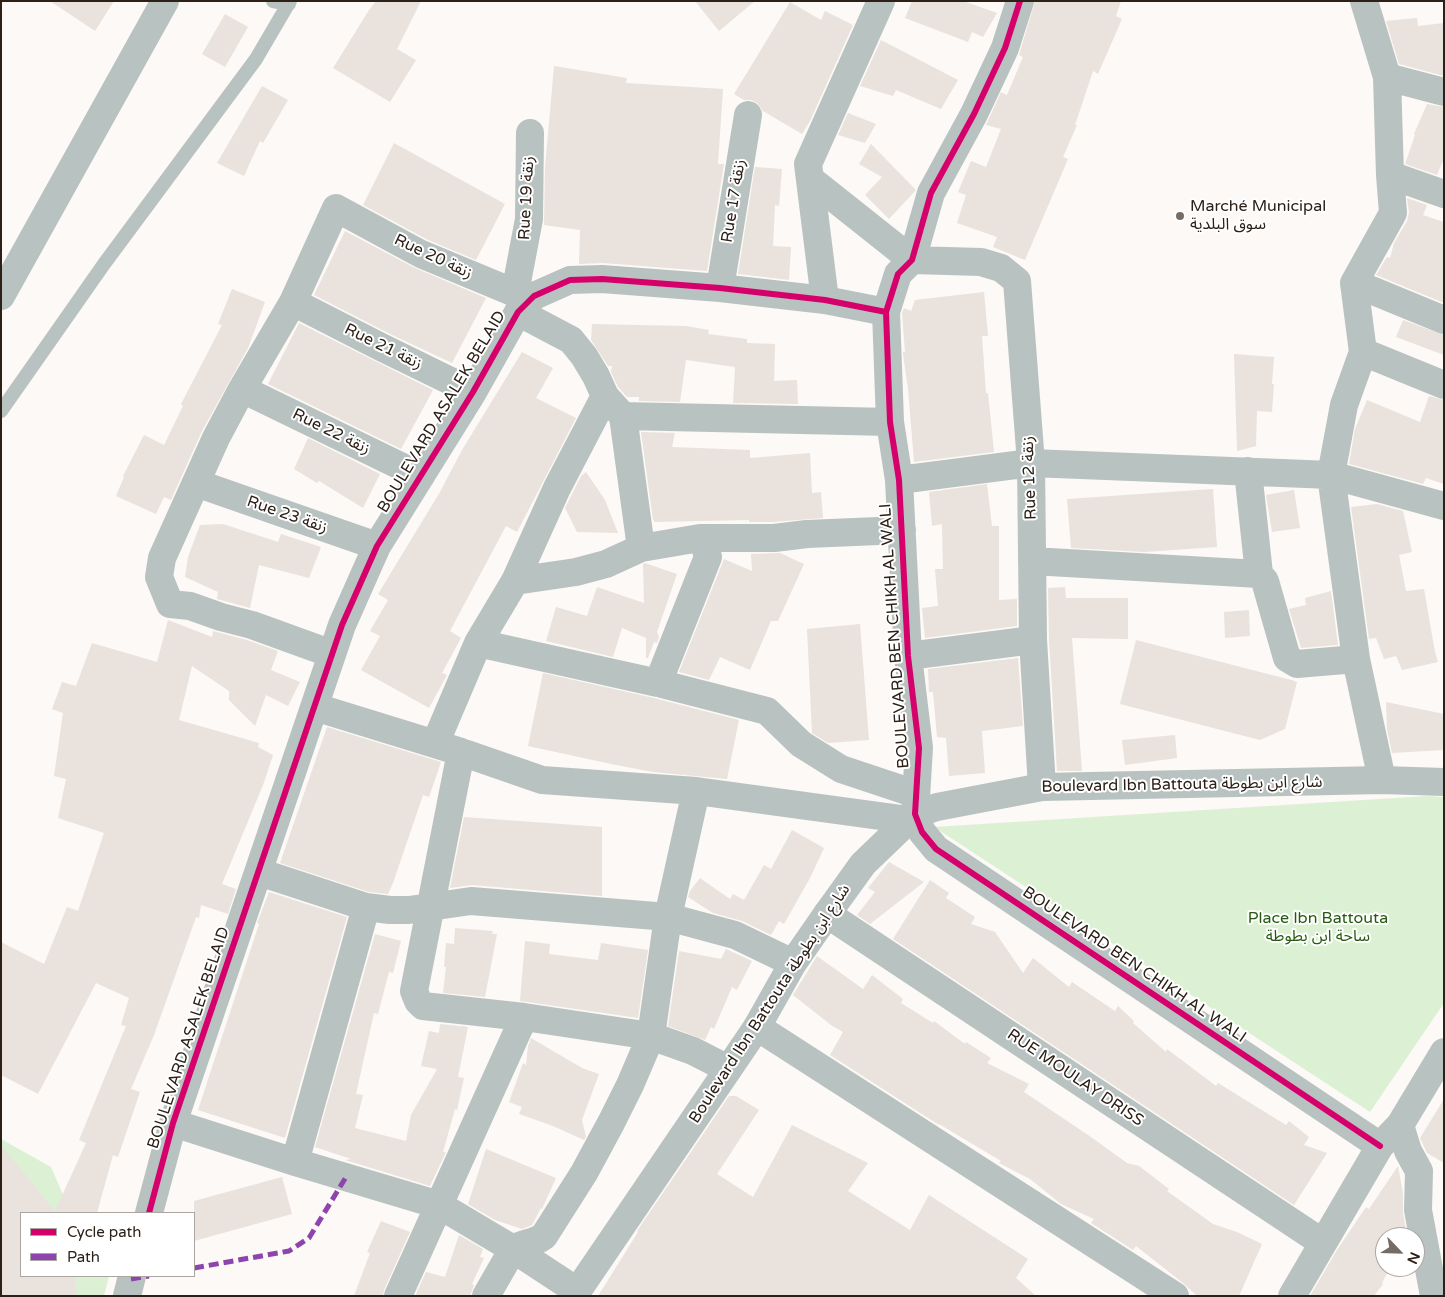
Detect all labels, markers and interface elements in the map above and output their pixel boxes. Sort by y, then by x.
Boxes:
street label: Rue 19 زنقة [515,156,539,240]
street label: Rue 17 زنقة [718,158,750,244]
place label: Marché Municipal سوق البلدية [1190,197,1326,235]
marker: Marché Municipal سوق البلدية [1174,210,1186,222]
street label: Rue 20 زنقة [391,231,475,283]
street label: BOULEVARD ASALEK BELAID [374,308,510,516]
street label: Rue 21 زنقة [341,320,425,374]
street label: Rue 22 زنقة [289,405,373,459]
street label: Rue 12 زنقة [1019,436,1041,520]
street label: Rue 23 زنقة [244,492,330,538]
street label: BOULEVARD BEN CHIKH AL WALI [876,503,914,769]
street label: Boulevard Ibn Battouta شارع ابن بطوطة [1041,773,1323,797]
street label: Boulevard Ibn Battouta شارع ابن بطوطة [685,881,855,1127]
street label: BOULEVARD BEN CHIKH AL WALI [1018,883,1250,1047]
park label: Place Ibn Battouta ساحة ابن بطوطة [1248,909,1388,947]
street label: BOULEVARD ASALEK BELAID [144,925,234,1151]
street label: RUE MOULAY DRISS [1003,1025,1147,1131]
legend [20,1212,195,1277]
text: Cycle path [67,1223,141,1241]
north arrow [1375,1227,1425,1277]
text: Path [67,1248,100,1266]
text: N [1403,1249,1423,1266]

